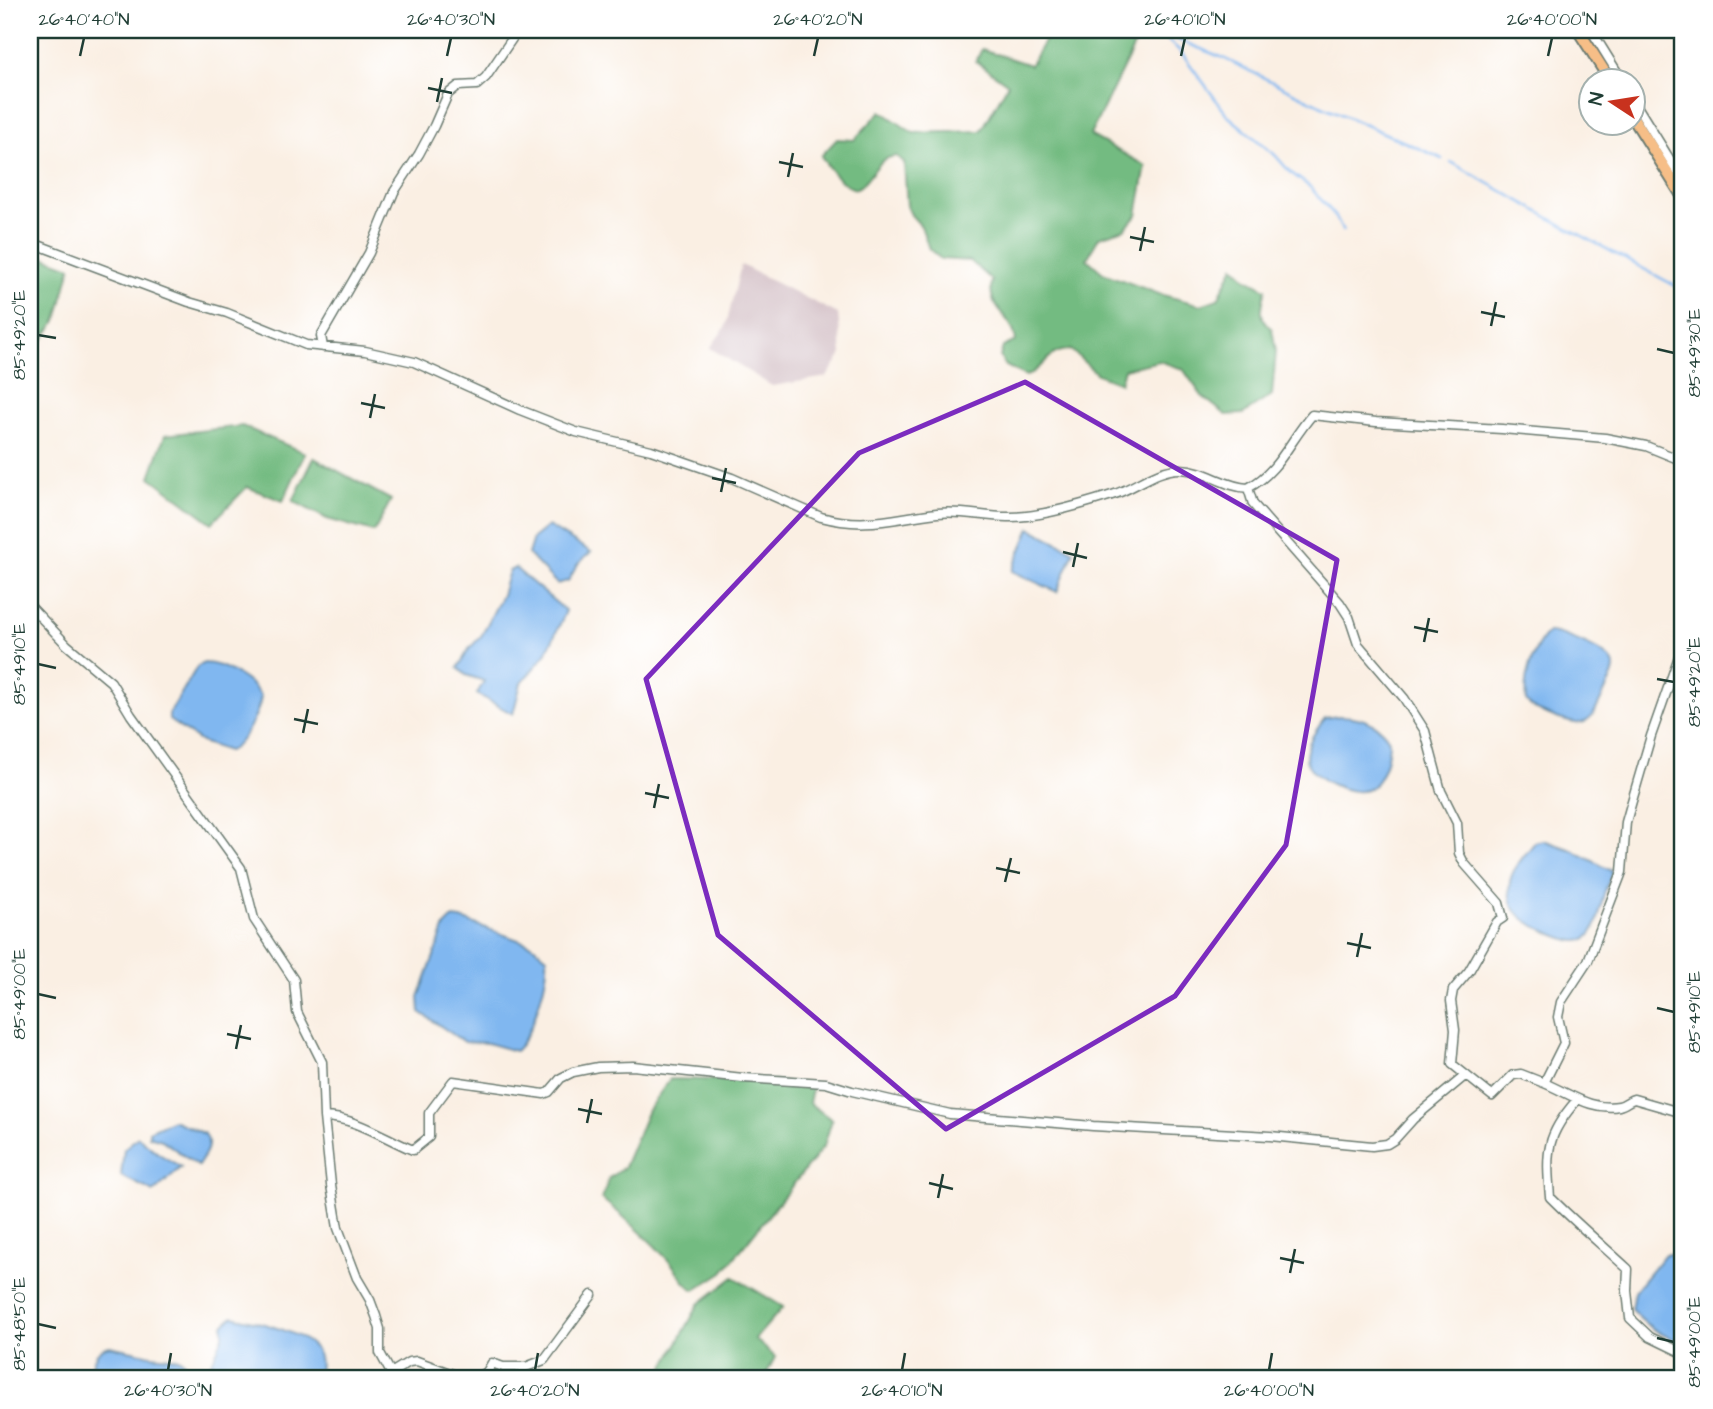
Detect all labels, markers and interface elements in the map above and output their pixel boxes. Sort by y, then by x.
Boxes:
text: 26°40'40"N [38,7,130,32]
text: 26°40'30"N [407,7,495,32]
text: 26°40'20"N [773,7,863,32]
text: 26°40'10"N [1144,7,1226,32]
text: 26°40'00"N [1507,7,1597,32]
north arrow [1576,66,1646,136]
text: N [1582,90,1611,107]
text: 85°49'20"E [7,289,32,380]
text: 85°49'30"E [1682,308,1707,398]
text: 85°49'10"E [7,622,32,705]
text: 85°49'20"E [1682,636,1707,727]
text: 85°49'00"E [7,948,32,1040]
text: 85°49'10"E [1682,970,1707,1053]
text: 85°48'50"E [7,1277,32,1371]
text: 85°49'00"E [1682,1296,1707,1388]
text: 26°40'30"N [124,1378,212,1403]
text: 26°40'20"N [490,1378,580,1403]
text: 26°40'10"N [861,1378,943,1403]
text: 26°40'00"N [1224,1378,1314,1403]

